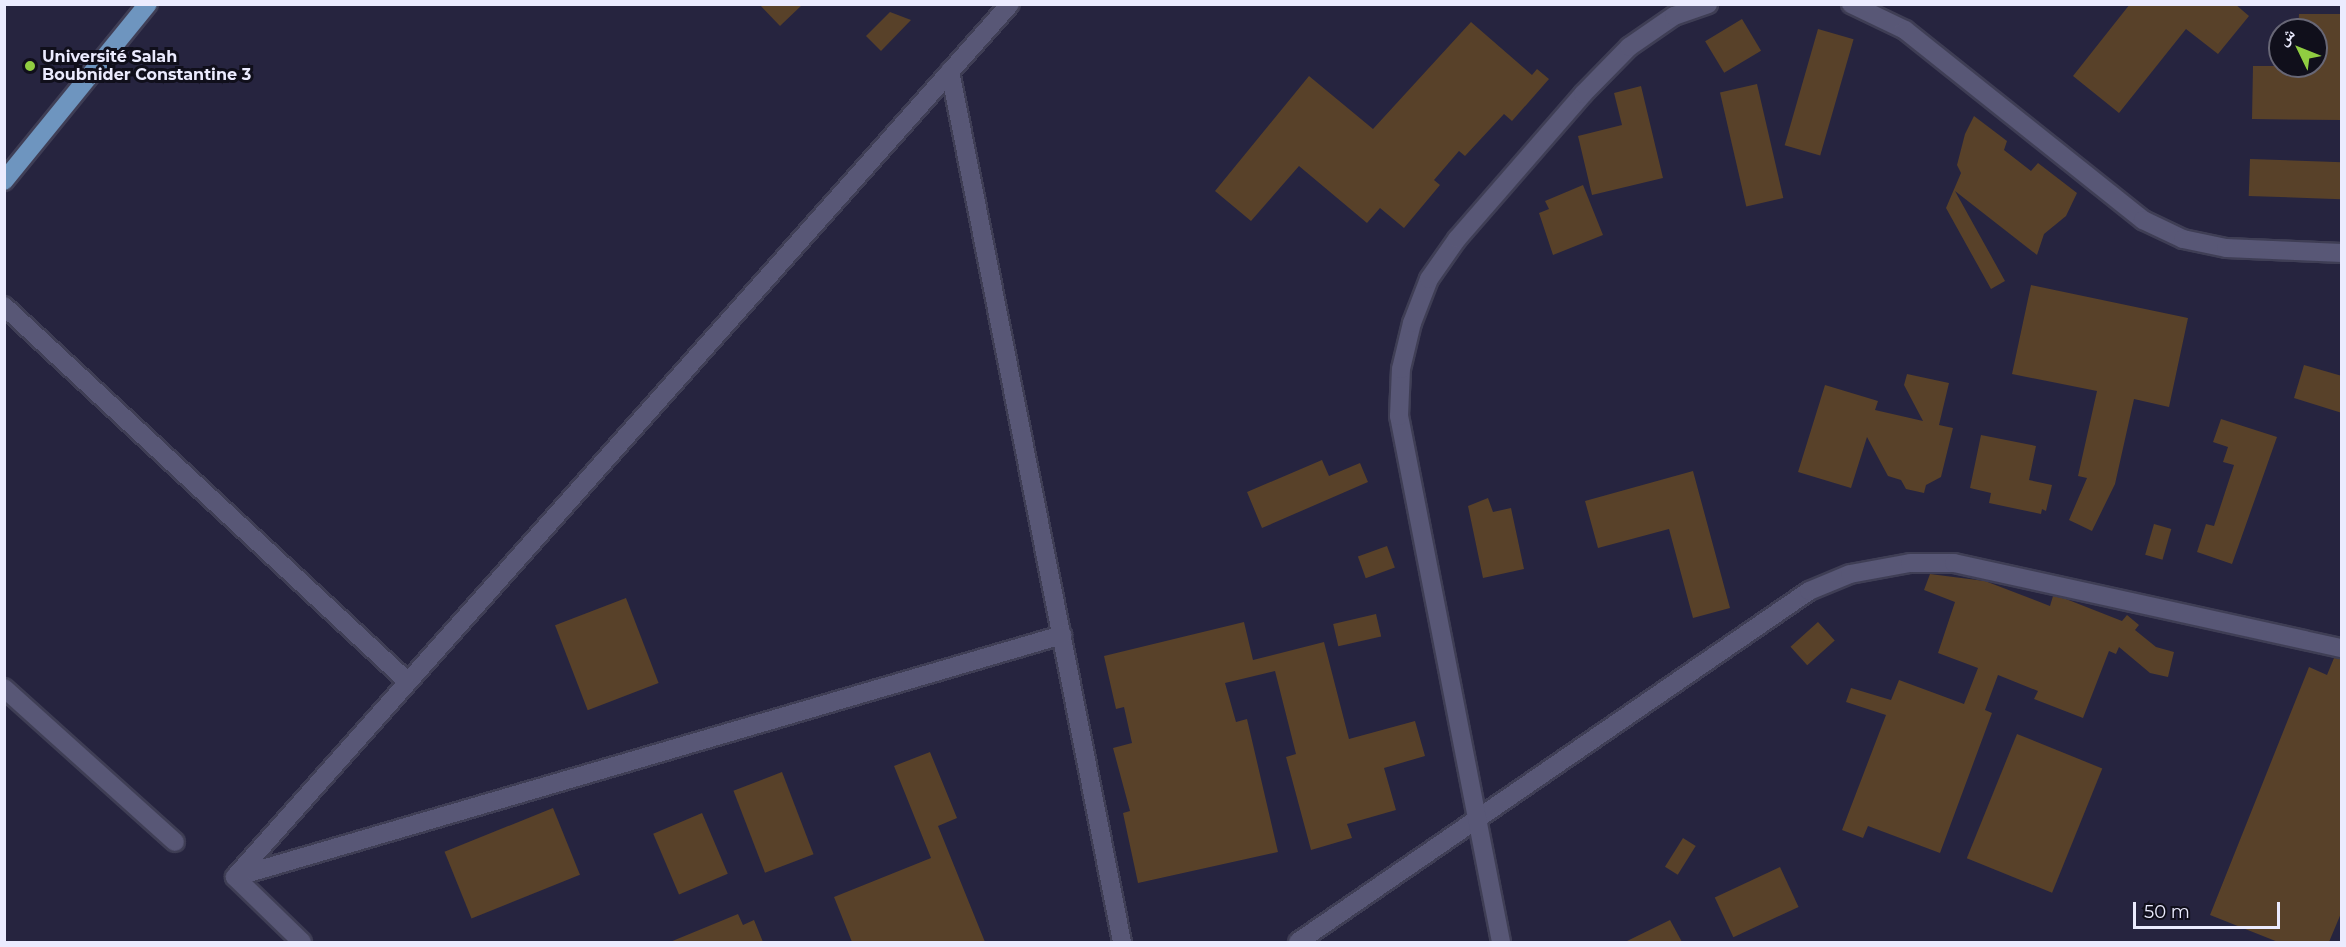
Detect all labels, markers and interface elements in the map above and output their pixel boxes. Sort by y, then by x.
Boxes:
north arrow [2268,18,2328,78]
text: ش [2273,24,2299,49]
place label: Université Salah Boubnider Constantine 3 [42,47,251,85]
marker: Université Salah Boubnider Constantine 3 [23,59,37,73]
scale bar [2136,890,2283,928]
text: 50 m [2144,901,2190,923]

